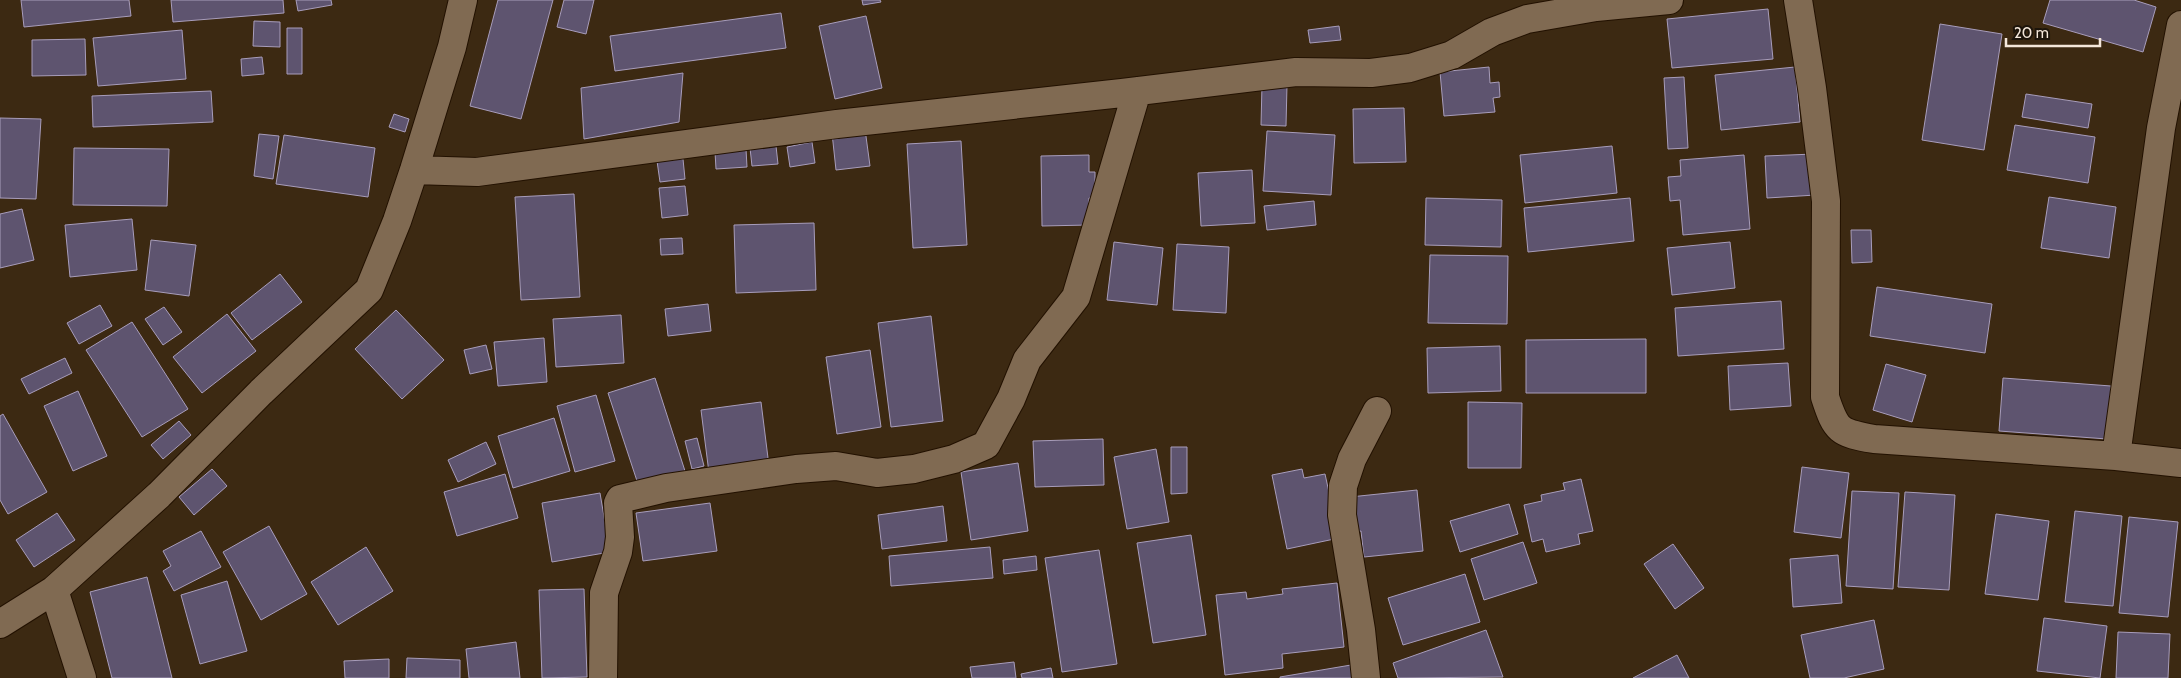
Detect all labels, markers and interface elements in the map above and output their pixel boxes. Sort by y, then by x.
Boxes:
scale bar [2006,15,2100,47]
text: 20 m [2014,24,2049,42]

